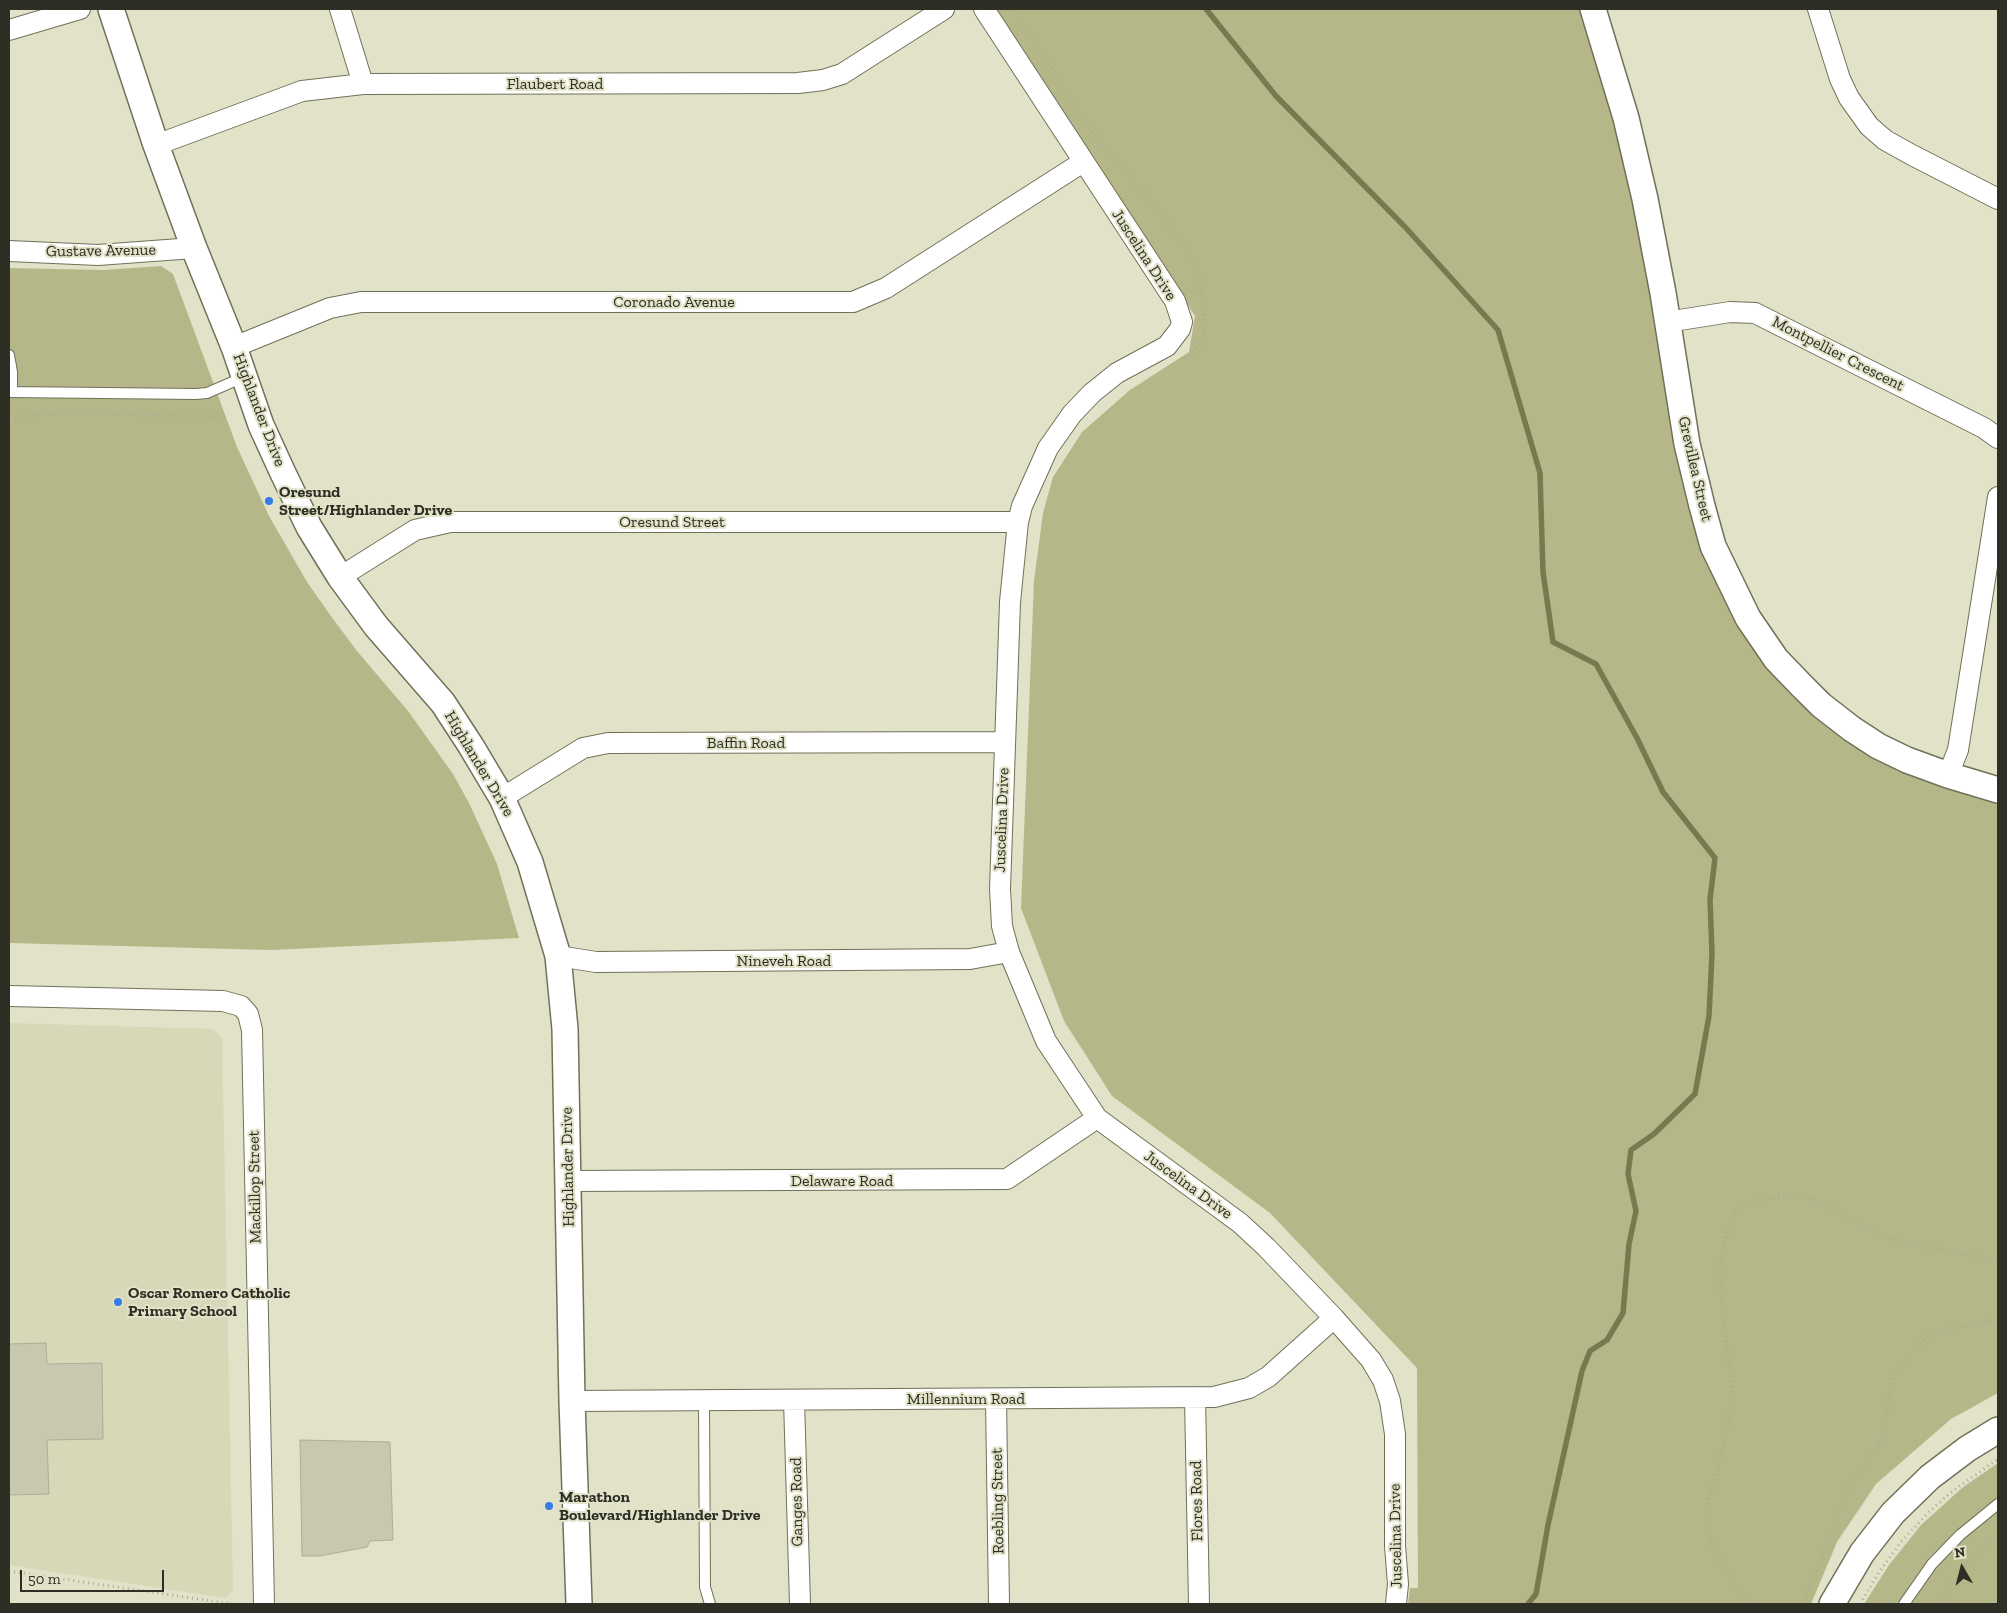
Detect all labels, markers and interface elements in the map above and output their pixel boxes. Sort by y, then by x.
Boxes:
street label: Flaubert Road [507,74,603,94]
street label: Juscelina Drive [1107,206,1181,304]
street label: Gustave Avenue [46,240,156,262]
street label: Coronado Avenue [613,292,735,312]
street label: Montpellier Crescent [1769,312,1907,396]
street label: Highlander Drive [229,351,289,469]
street label: Grevillea Street [1674,415,1716,523]
place label: Oresund Street/Highlander Drive [279,482,452,520]
marker: Oresund Street/Highlander Drive [263,495,275,507]
street label: Oresund Street [619,512,725,532]
street label: Highlander Drive [440,708,518,820]
street label: Baffin Road [707,733,785,753]
street label: Juscelina Drive [991,767,1013,873]
street label: Nineveh Road [737,951,831,971]
street label: Highlander Drive [557,1107,579,1227]
street label: Mackillop Street [244,1130,266,1244]
street label: Juscelina Drive [1140,1146,1236,1224]
street label: Delaware Road [791,1171,893,1191]
place label: Oscar Romero Catholic Primary School [128,1283,290,1321]
marker: Oscar Romero Catholic Primary School [112,1296,124,1308]
street label: Millennium Road [907,1389,1025,1409]
street label: Roebling Street [987,1448,1009,1554]
street label: Ganges Road [787,1457,807,1547]
street label: Flores Road [1187,1461,1207,1541]
street label: Juscelina Drive [1385,1483,1407,1589]
place label: Marathon Boulevard/Highlander Drive [559,1487,760,1525]
marker: Marathon Boulevard/Highlander Drive [543,1500,555,1512]
north arrow [1937,1543,1987,1593]
text: N [1953,1543,1966,1562]
scale bar [22,1560,166,1592]
text: 50 m [28,1570,61,1588]

